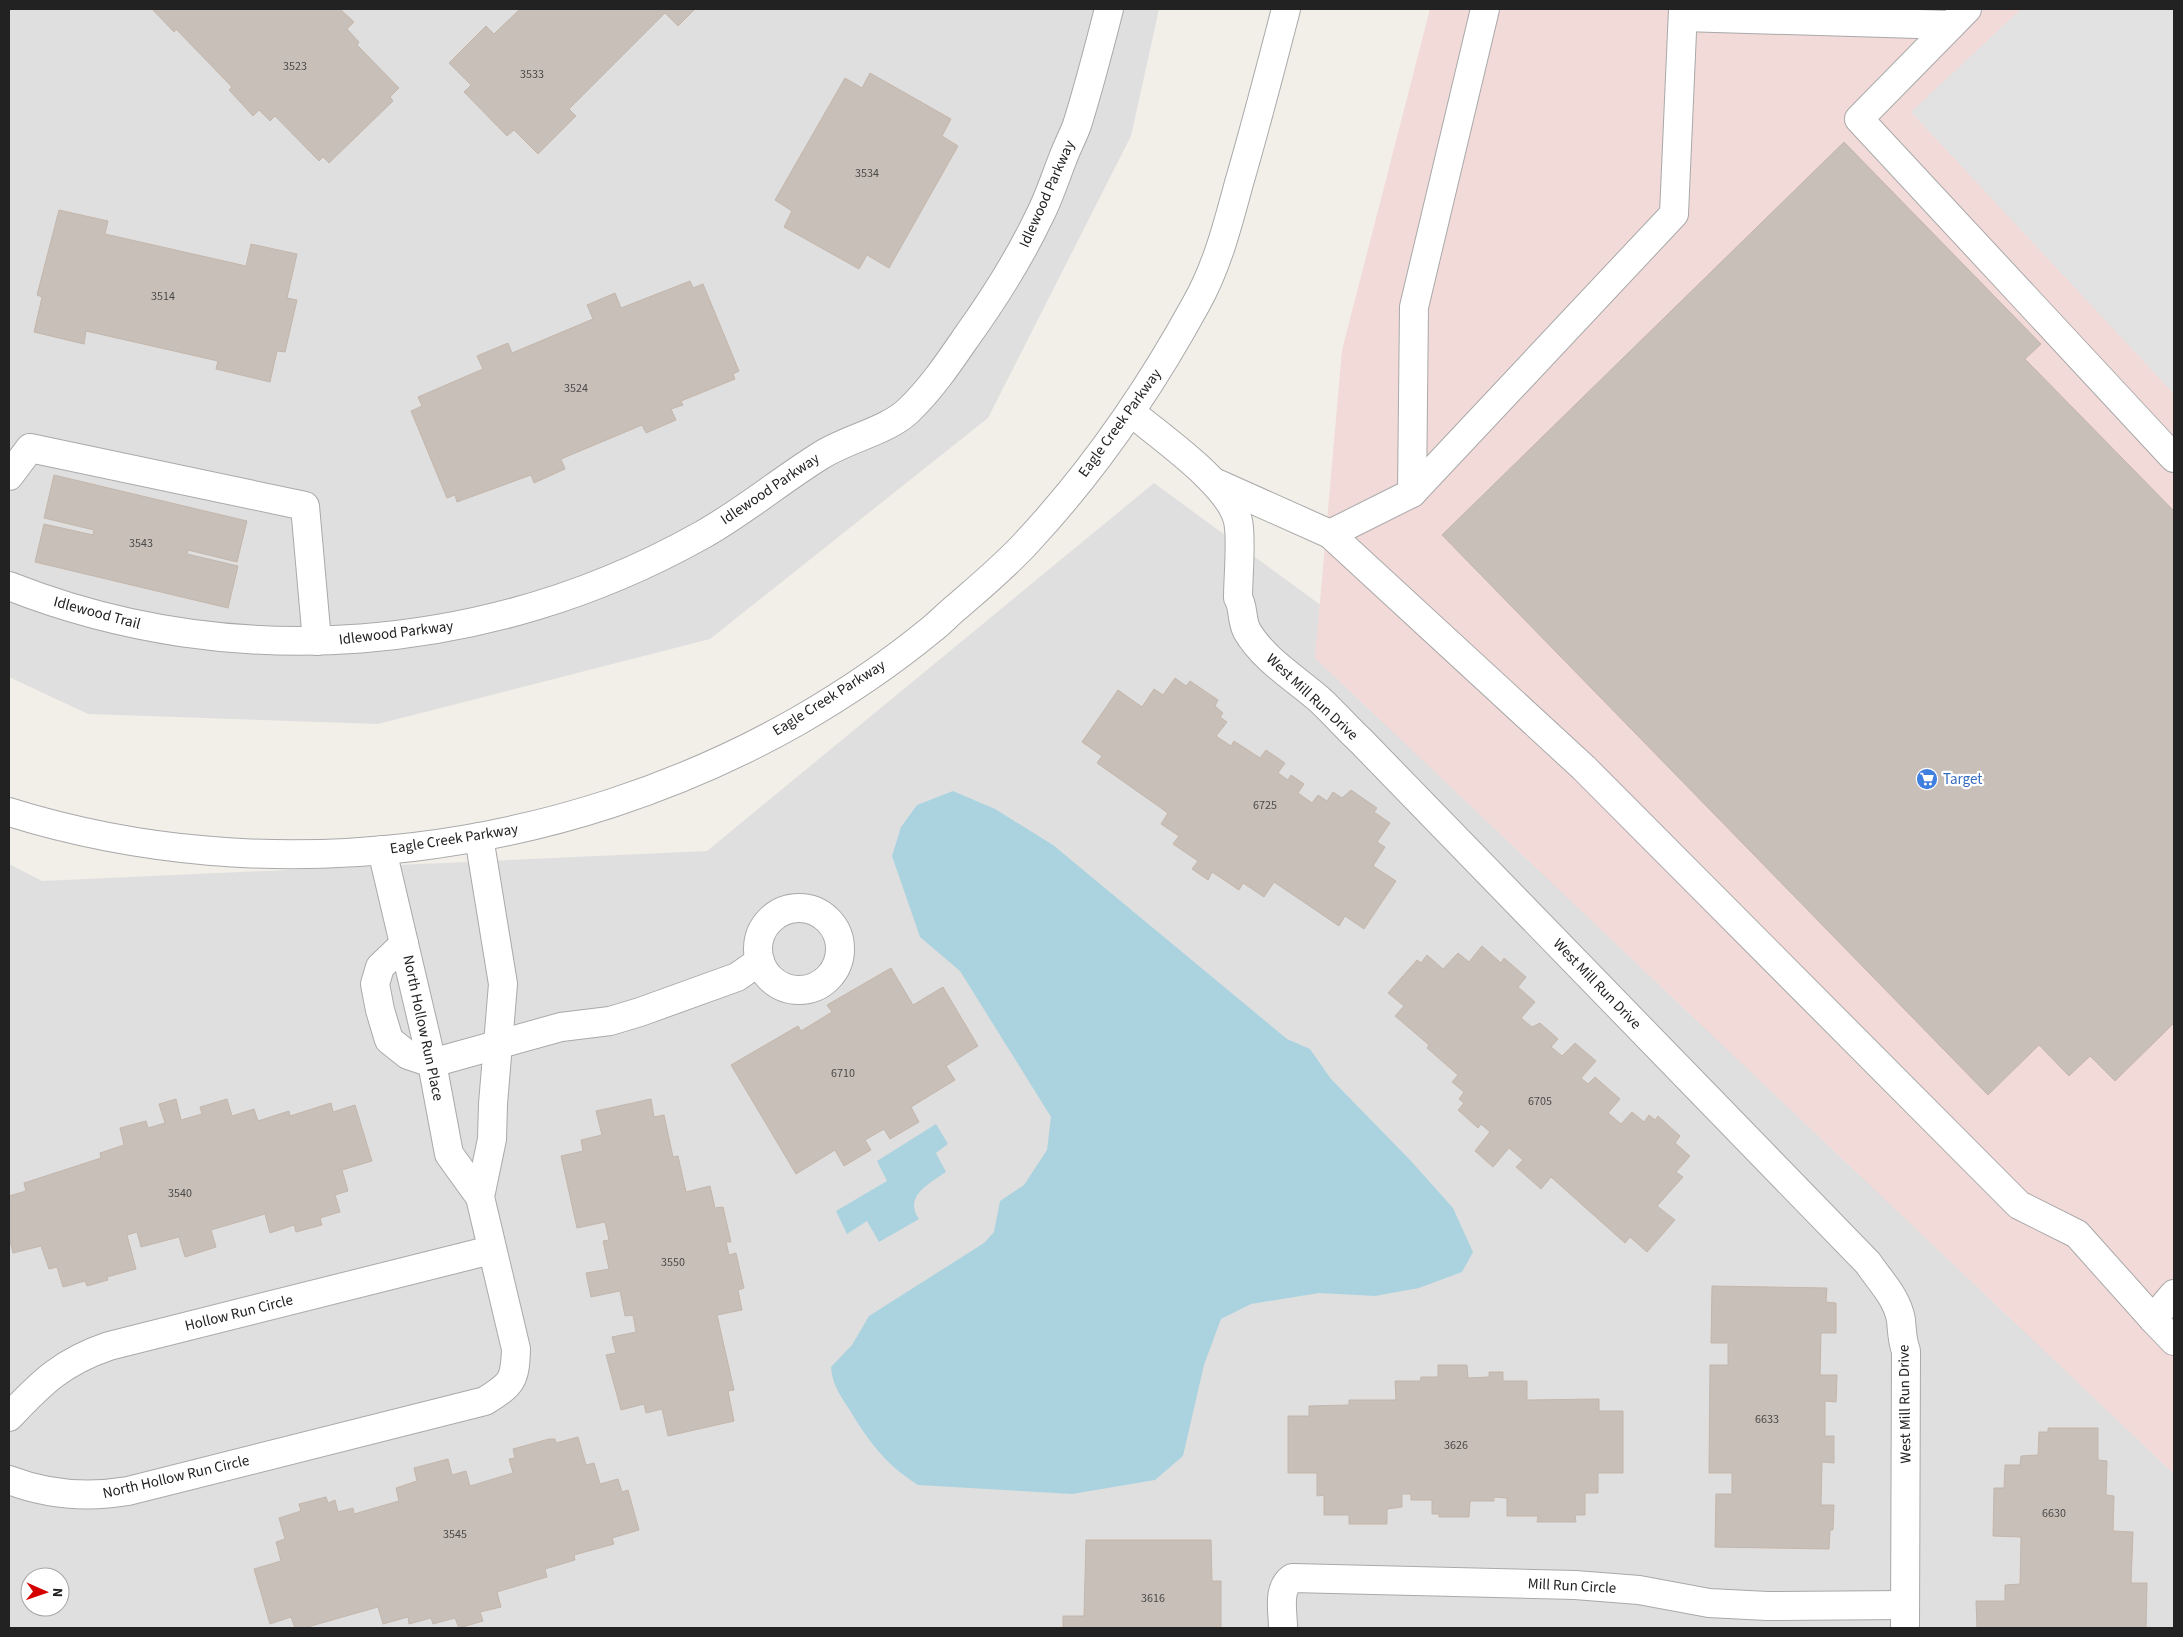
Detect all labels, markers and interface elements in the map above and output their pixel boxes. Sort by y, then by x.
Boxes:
house number: 3523 [283,58,307,75]
house number: 3533 [520,66,544,83]
street label: Idlewood Parkway [1014,137,1080,251]
house number: 3534 [855,165,879,182]
house number: 3514 [151,288,175,305]
street label: Eagle Creek Parkway [1073,364,1167,482]
house number: 3524 [564,380,588,397]
street label: Idlewood Parkway [716,448,824,530]
house number: 3543 [129,535,153,552]
street label: Idlewood Trail [51,591,143,635]
street label: Idlewood Parkway [338,616,454,650]
street label: West Mill Run Drive [1261,649,1363,745]
street label: Eagle Creek Parkway [769,655,889,741]
supermarket icon: Target [1915,767,1939,791]
place label: Target [1943,769,1982,790]
house number: 6725 [1253,797,1277,814]
street label: Eagle Creek Parkway [388,819,520,859]
street label: West Mill Run Drive [1548,934,1646,1034]
street label: North Hollow Run Place [397,953,449,1103]
house number: 6710 [831,1065,855,1082]
house number: 6705 [1528,1093,1552,1110]
house number: 3540 [168,1185,192,1202]
house number: 3550 [661,1254,685,1271]
street label: Hollow Run Circle [183,1289,295,1337]
street label: West Mill Run Drive [1893,1344,1917,1464]
house number: 6633 [1755,1411,1779,1428]
house number: 3626 [1444,1437,1468,1454]
street label: North Hollow Run Circle [101,1450,251,1504]
house number: 6630 [2042,1505,2066,1522]
house number: 3545 [443,1526,467,1543]
north arrow [20,1567,70,1617]
street label: Mill Run Circle [1527,1573,1617,1599]
text: N [47,1587,67,1597]
house number: 3616 [1141,1590,1165,1607]

